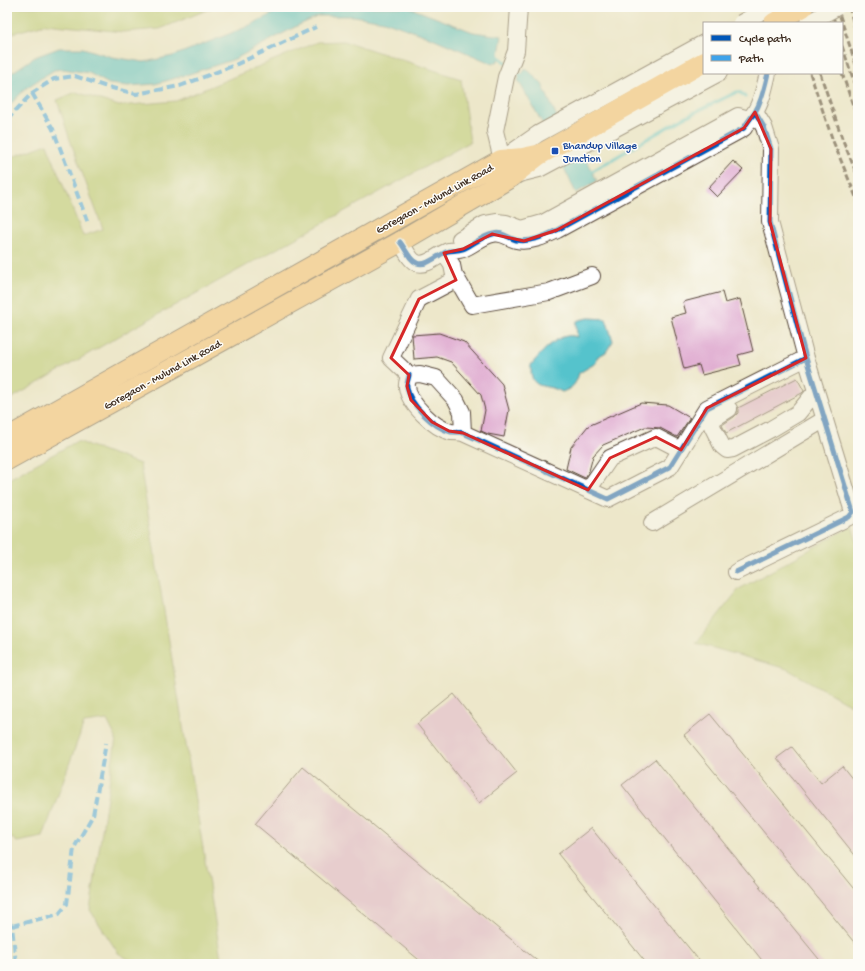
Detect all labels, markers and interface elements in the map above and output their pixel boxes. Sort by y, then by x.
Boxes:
legend [703,22,843,74]
text: Cycle path [739,33,792,47]
text: Path [738,53,764,67]
place label: Bhandup Village Junction [562,141,637,166]
marker: Bhandup Village Junction [550,146,560,156]
street label: Goregaon - Mulund Link Road [374,162,497,237]
street label: Goregaon - Mulund Link Road [102,338,225,413]

